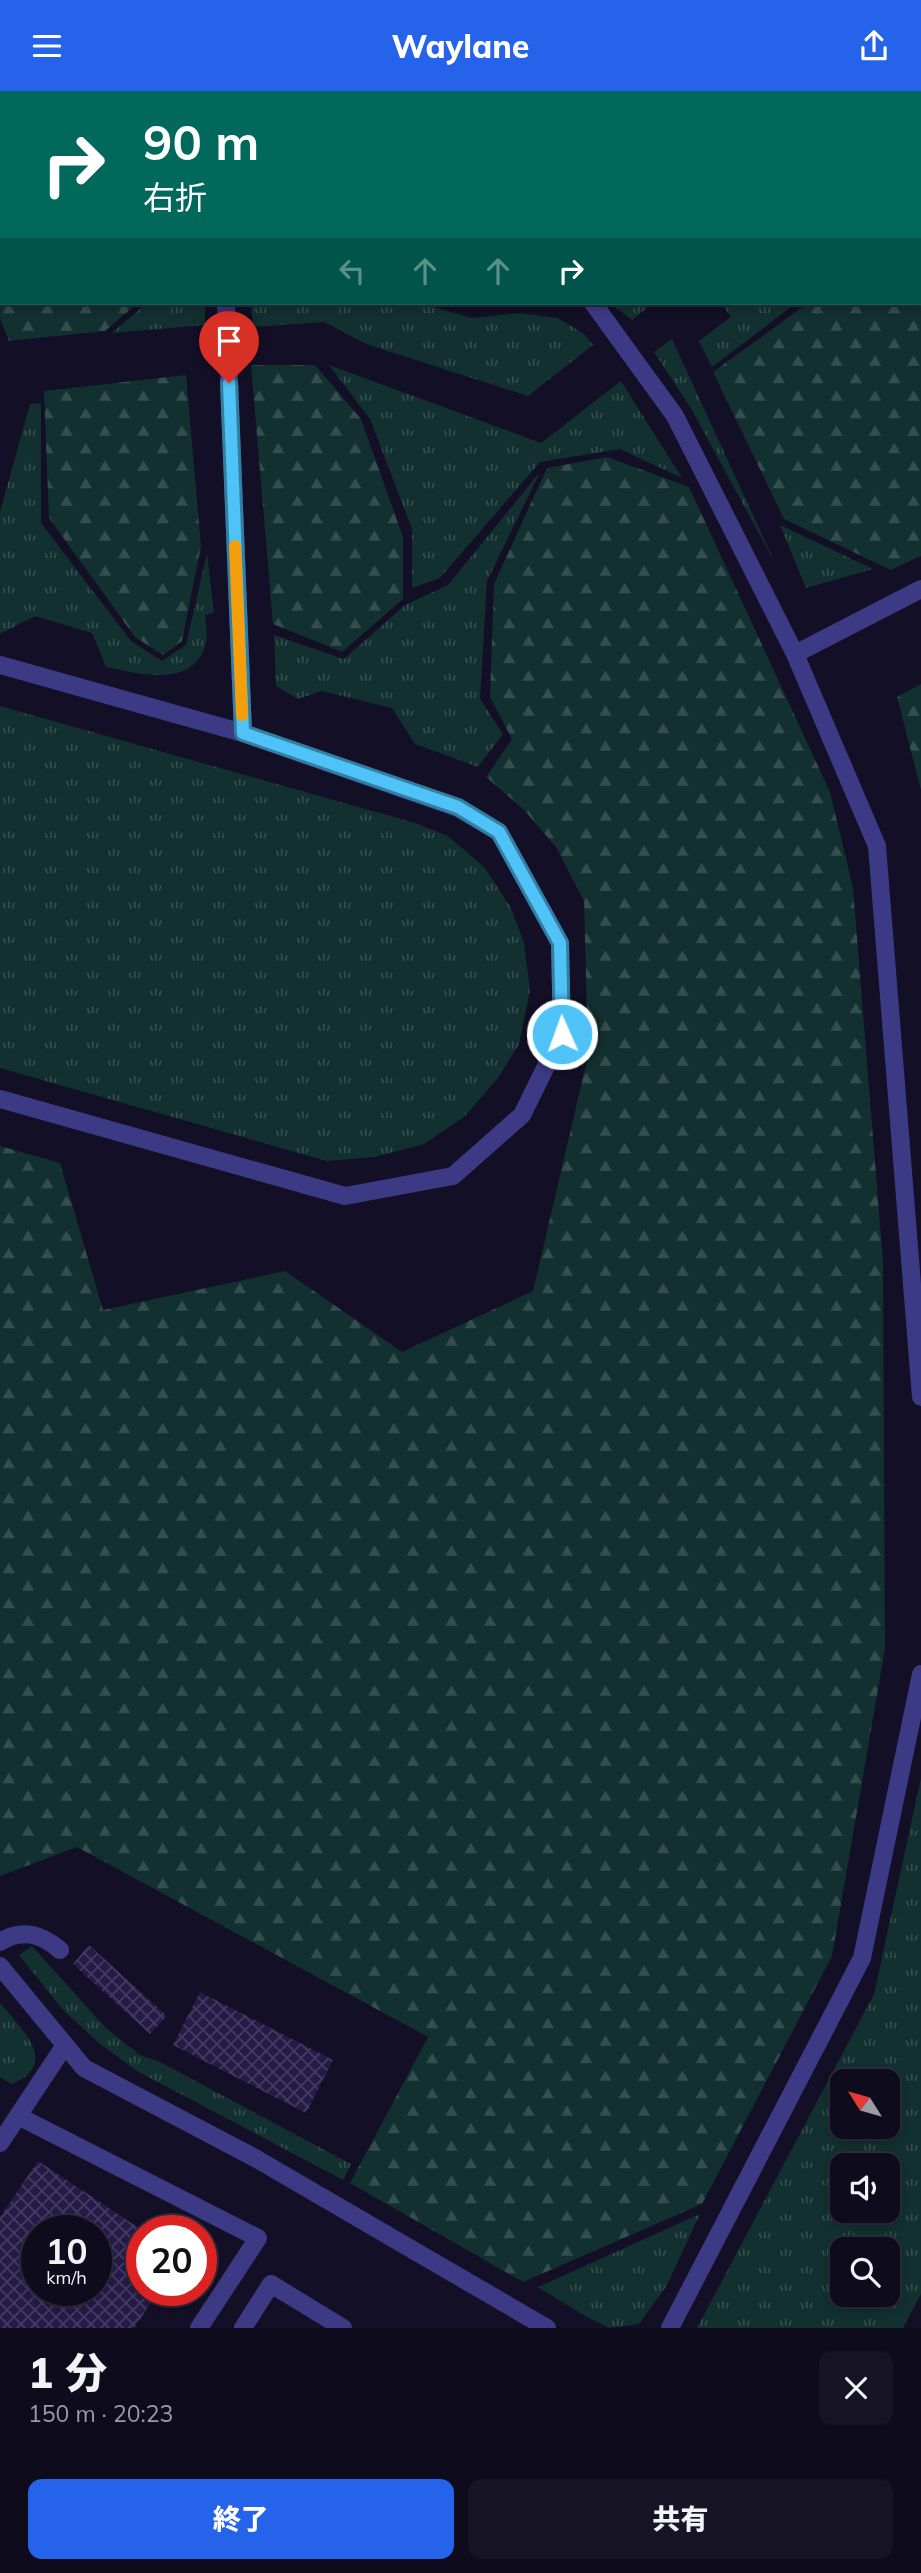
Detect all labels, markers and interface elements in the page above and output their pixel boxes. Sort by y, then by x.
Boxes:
text: Waylane [392,26,529,66]
icon: menu [28,27,66,65]
icon: share [855,27,893,65]
text: 90 m [143,111,259,172]
icon: right [28,119,119,210]
text: 右折 [143,177,207,217]
icon: left [333,252,371,290]
icon: ahead [406,252,444,290]
icon: ahead [479,252,517,290]
icon: right [552,252,590,290]
pin [199,311,259,383]
icon: arrive [210,322,248,360]
position arrow [525,997,599,1071]
north arrow [830,2069,900,2139]
map controls [830,2069,900,2307]
button: sound [830,2153,900,2223]
speed limit sign: 20 [126,2215,217,2306]
text: 10 [45,2229,88,2273]
button: search [830,2237,900,2307]
text: km/h [46,2266,87,2289]
text: 1 分 [28,2346,107,2399]
button: close [819,2351,893,2425]
text: 150 m · 20:23 [28,2399,173,2428]
button: 終了 [28,2479,454,2559]
button: 共有 [468,2479,893,2559]

